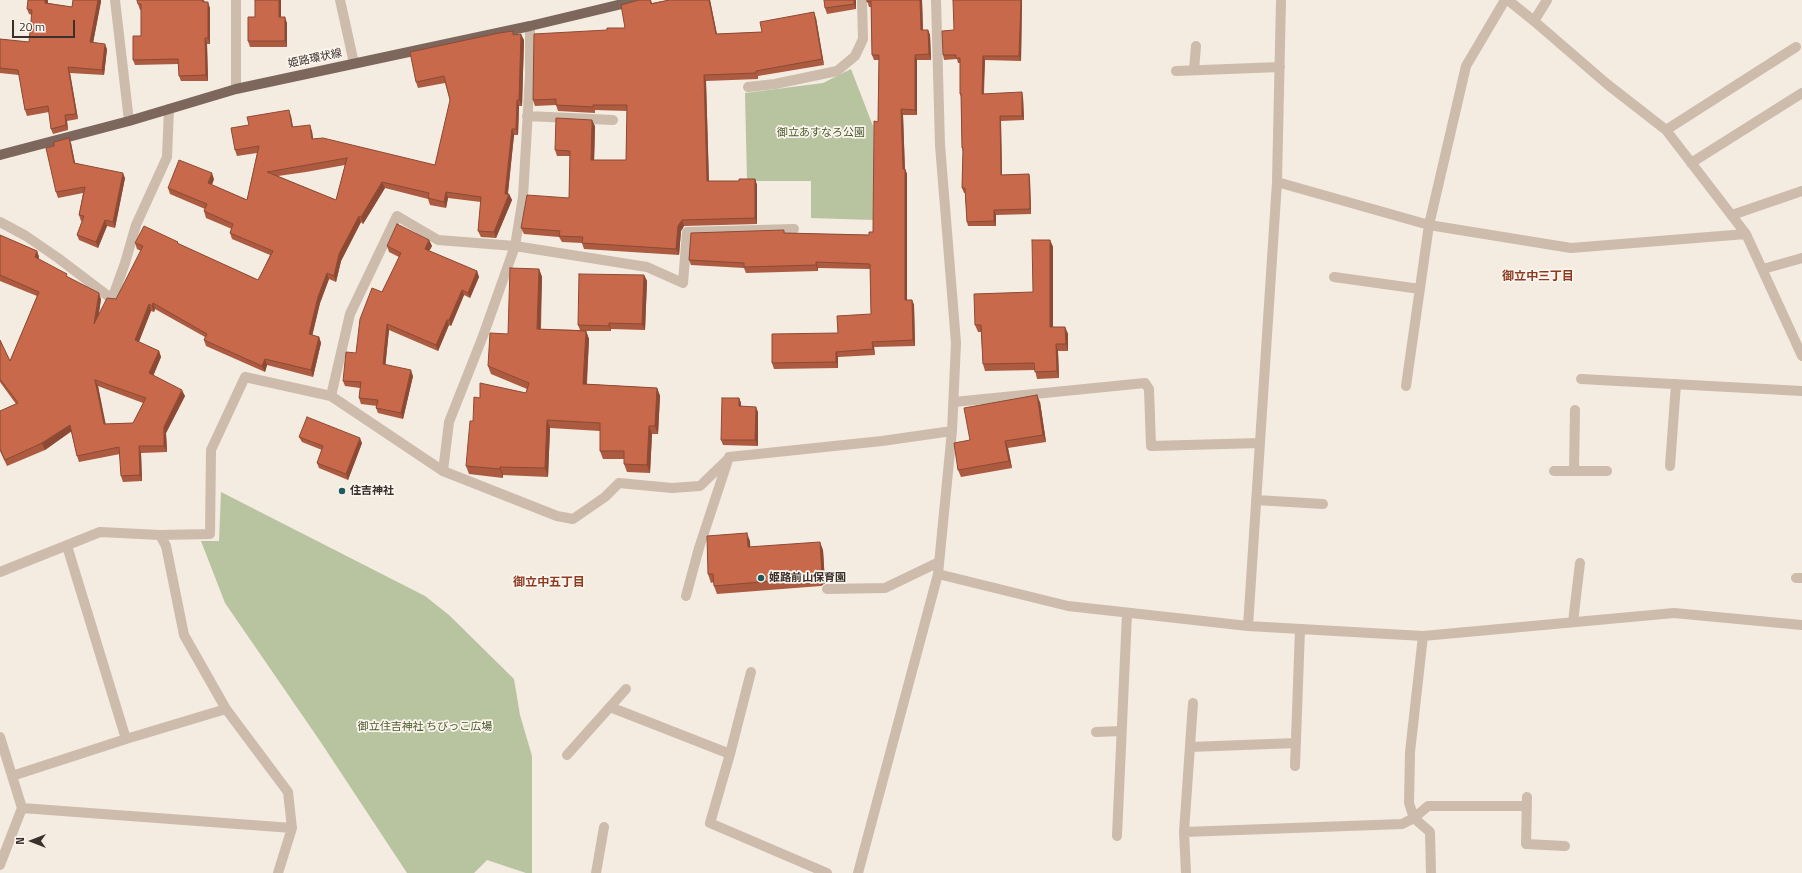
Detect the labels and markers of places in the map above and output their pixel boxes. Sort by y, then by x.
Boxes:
place label: 住吉神社 [350,484,394,498]
marker: 住吉神社 [337,486,347,496]
place label: 姫路前山保育園 [769,571,846,585]
marker: 姫路前山保育園 [756,573,766,583]

